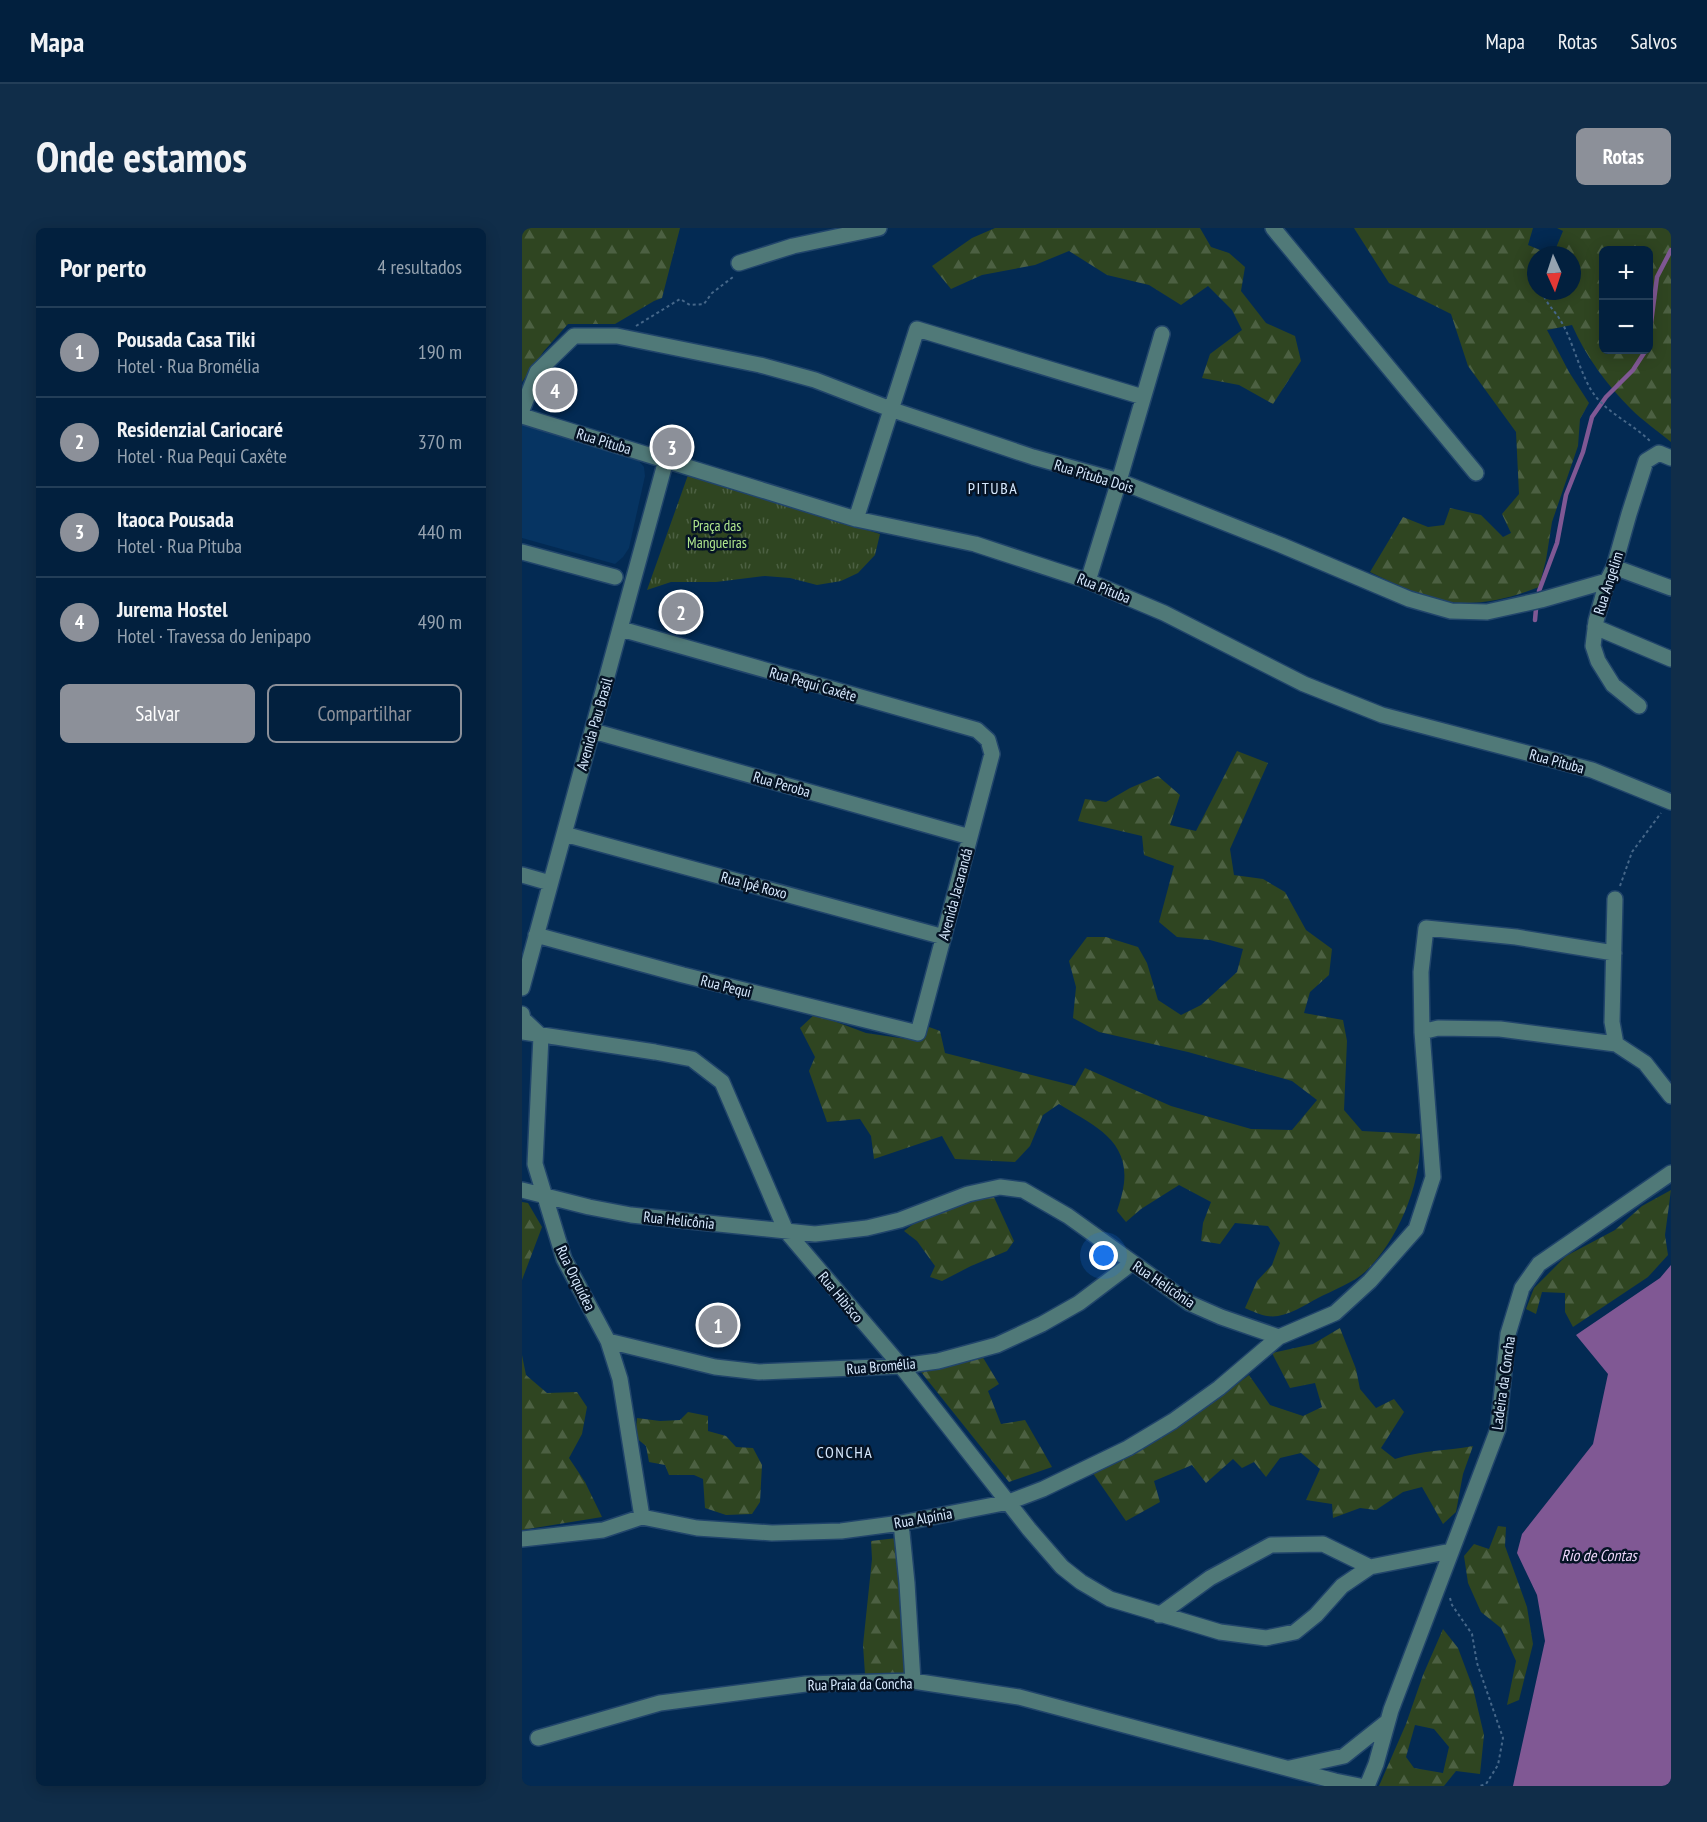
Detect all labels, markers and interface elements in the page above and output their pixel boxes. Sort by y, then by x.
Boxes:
text: Mapa [30,23,84,60]
text: Mapa [1485,28,1525,55]
text: Rotas [1558,28,1597,55]
text: Salvos [1630,28,1677,55]
button: Rotas [1576,128,1671,185]
text: Onde estamos [36,129,247,184]
north arrow [1527,246,1581,300]
map controls [1599,246,1653,354]
button: + [1599,246,1653,300]
text: Por perto [60,251,146,284]
text: 4 resultados [377,254,462,280]
button: − [1599,300,1653,354]
text: Pousada Casa Tiki [117,325,255,353]
text: 1 [75,339,84,365]
text: 190 m [418,339,462,365]
text: Hotel · Rua Bromélia [117,353,260,379]
pin: 4 [536,368,574,412]
text: Residenzial Cariocaré [117,415,283,443]
street label: Rua Pituba [574,424,634,458]
pin: 3 [652,424,692,470]
text: 2 [75,429,84,455]
text: 370 m [418,429,462,455]
text: Hotel · Rua Pequi Caxête [117,443,287,469]
street label: Rua Pituba Dois [1052,455,1136,497]
district label: PITUBA [968,478,1018,498]
text: Itaoca Pousada [117,505,234,533]
park label: Praça das Mangueiras [687,516,747,552]
text: 3 [75,519,84,545]
text: 440 m [418,519,462,545]
text: Hotel · Rua Pituba [117,533,242,559]
street label: Rua Angelim [1589,549,1627,617]
street label: Rua Pituba [1074,569,1134,607]
pin: 2 [662,590,700,634]
text: Jurema Hostel [117,595,228,623]
text: 4 [75,609,84,635]
text: 490 m [418,609,462,635]
text: Hotel · Travessa do Jenipapo [117,623,311,649]
street label: Rua Pequi Caxête [767,663,859,705]
street label: Avenida Pau Brasil [572,675,616,772]
button: Salvar [60,684,255,743]
button: Compartilhar [267,684,462,743]
street label: Rua Pituba [1527,745,1587,777]
street label: Rua Peroba [751,767,813,801]
street label: Avenida Jacarandá [934,846,976,942]
street label: Rua Ipê Roxo [719,867,789,903]
street label: Rua Pequi [699,971,753,1001]
street label: Rua Helicônia [643,1207,715,1233]
your location [1089,1241,1118,1270]
street label: Rua Orquídea [552,1242,600,1314]
street label: Rua Helicônia [1129,1256,1199,1312]
street label: Rua Hibisco [814,1268,868,1326]
pin: 1 [698,1302,738,1348]
street label: Ladeira da Concha [1487,1335,1519,1431]
street label: Rua Bromélia [846,1354,916,1378]
district label: CONCHA [817,1442,873,1462]
street label: Rua Alpínia [892,1504,954,1532]
water label: Rio de Contas [1561,1545,1638,1565]
street label: Rua Praia da Concha [807,1674,913,1694]

